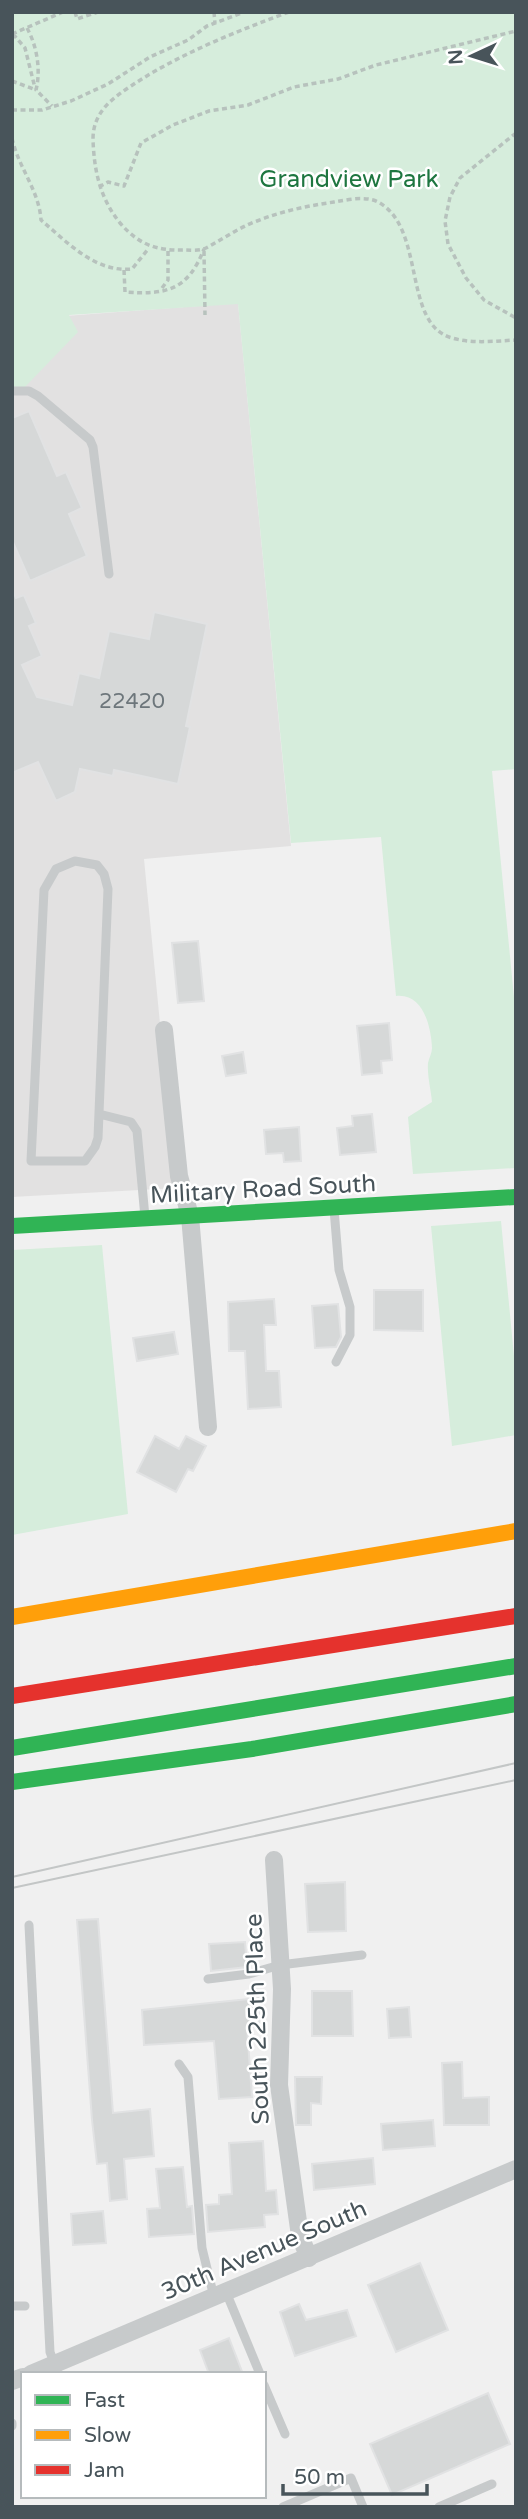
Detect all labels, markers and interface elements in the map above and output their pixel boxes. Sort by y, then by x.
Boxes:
north arrow [437,21,507,91]
text: N [445,49,468,65]
park label: Grandview Park [259,165,439,194]
house number: 22420 [99,689,165,714]
street label: Military Road South [149,1169,377,1210]
street label: South 225th Place [239,1913,276,2125]
street label: 30th Avenue South [157,2194,371,2307]
legend [21,2372,266,2498]
text: Fast [84,2388,125,2413]
text: Slow [84,2423,132,2448]
scale bar [283,2452,426,2496]
text: Jam [84,2458,125,2483]
text: 50 m [294,2465,345,2490]

